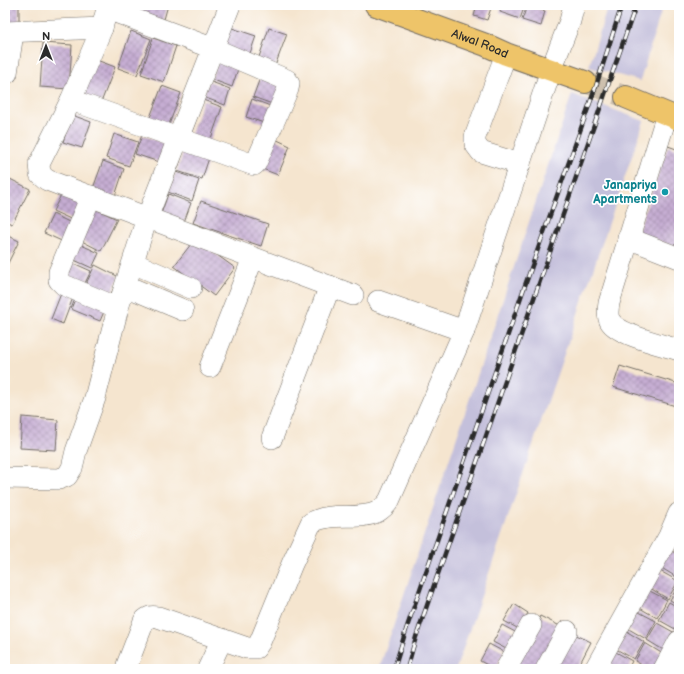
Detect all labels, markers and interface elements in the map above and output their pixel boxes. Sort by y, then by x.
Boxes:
north arrow [26,26,66,66]
street label: Alwal Road [449,26,511,62]
text: N [42,30,50,43]
place label: Janapriya Apartments [592,178,657,207]
marker: Janapriya Apartments [660,187,670,197]

